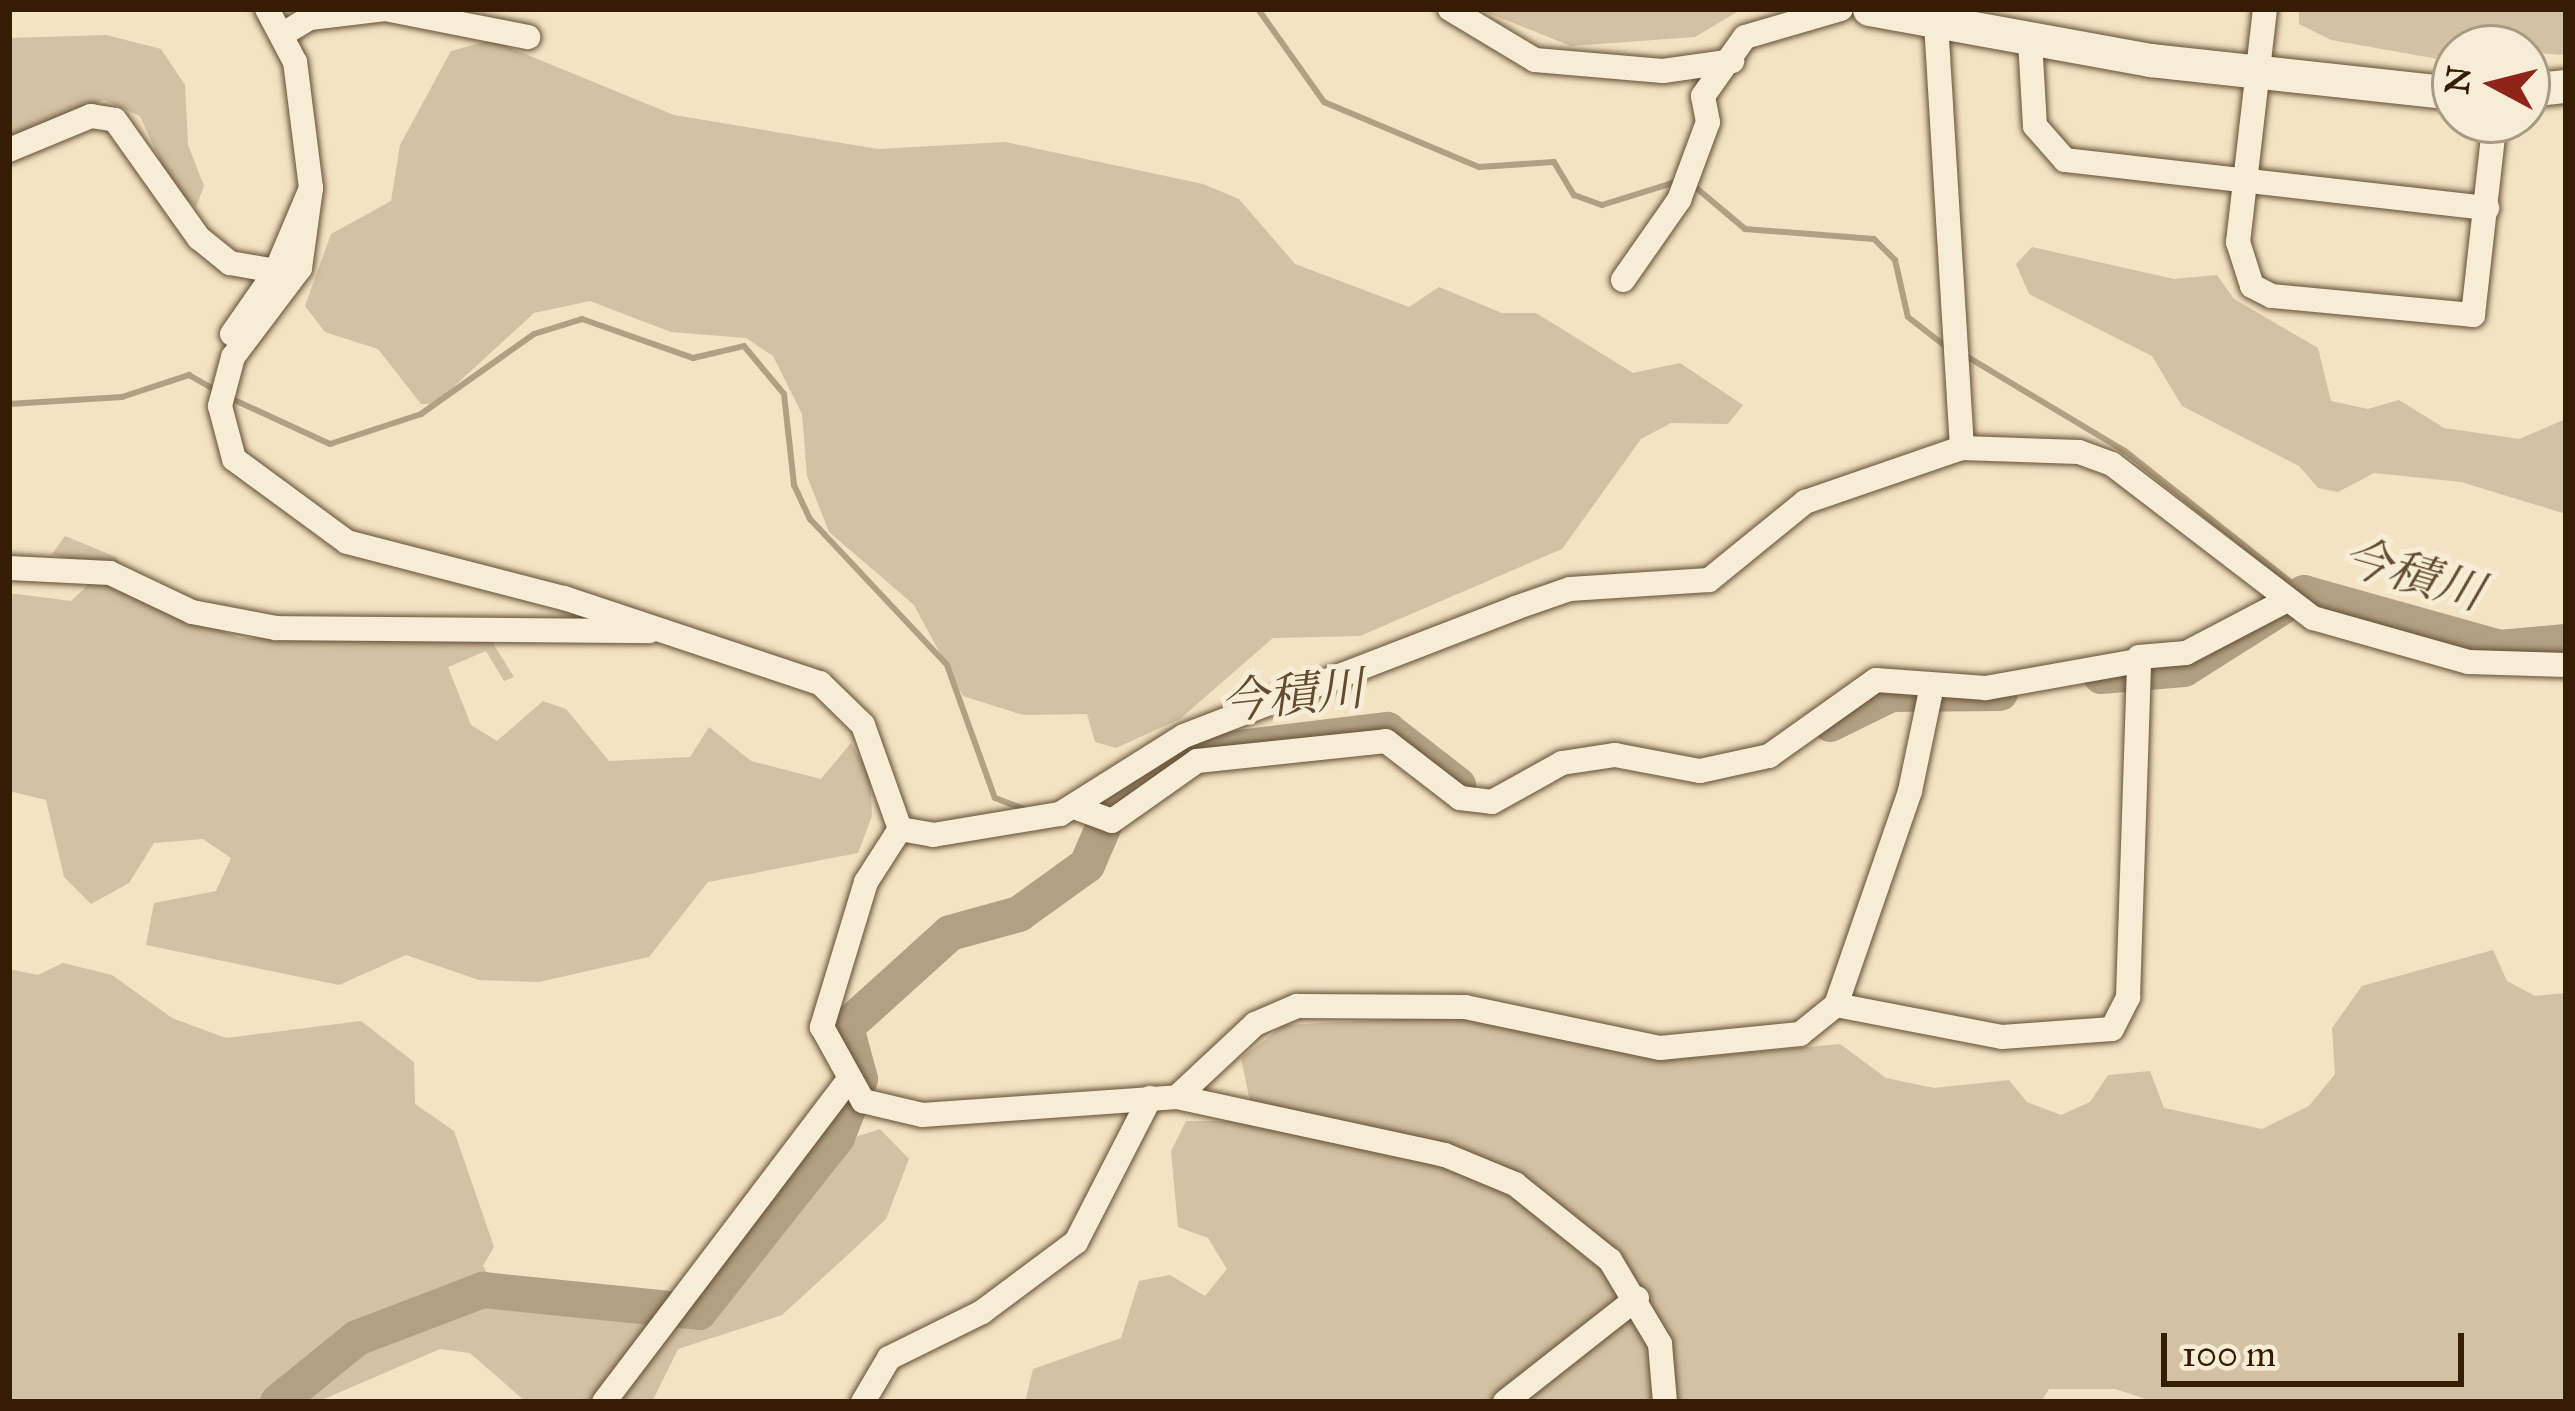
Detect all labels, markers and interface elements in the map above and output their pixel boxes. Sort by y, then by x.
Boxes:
north arrow [2431,24,2551,144]
text: N [2437,64,2480,96]
water label: 今積川 [2336,526,2490,622]
water label: 今積川 [1217,659,1367,731]
scale bar [2167,1309,2470,1383]
text: 100 m [2182,1332,2276,1376]

